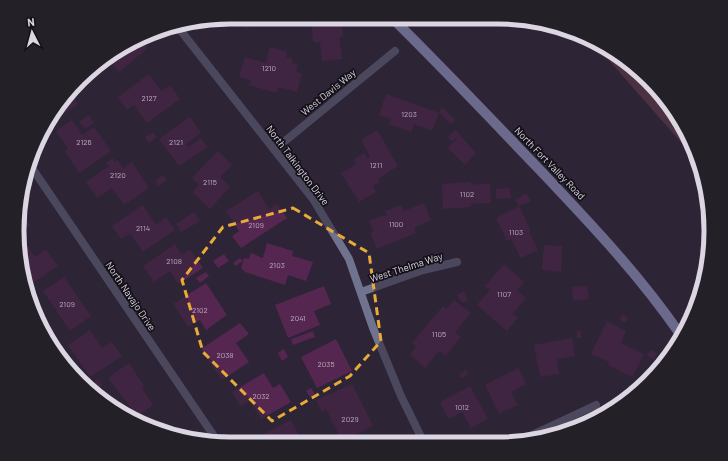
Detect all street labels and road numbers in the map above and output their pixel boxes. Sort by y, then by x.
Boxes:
street label: West Davis Way [298,66,358,118]
street label: North Talkington Drive [264,123,332,207]
street label: North Fort Valley Road [512,124,588,202]
street label: West Thelma Way [368,249,444,284]
street label: North Navajo Drive [103,259,159,333]

